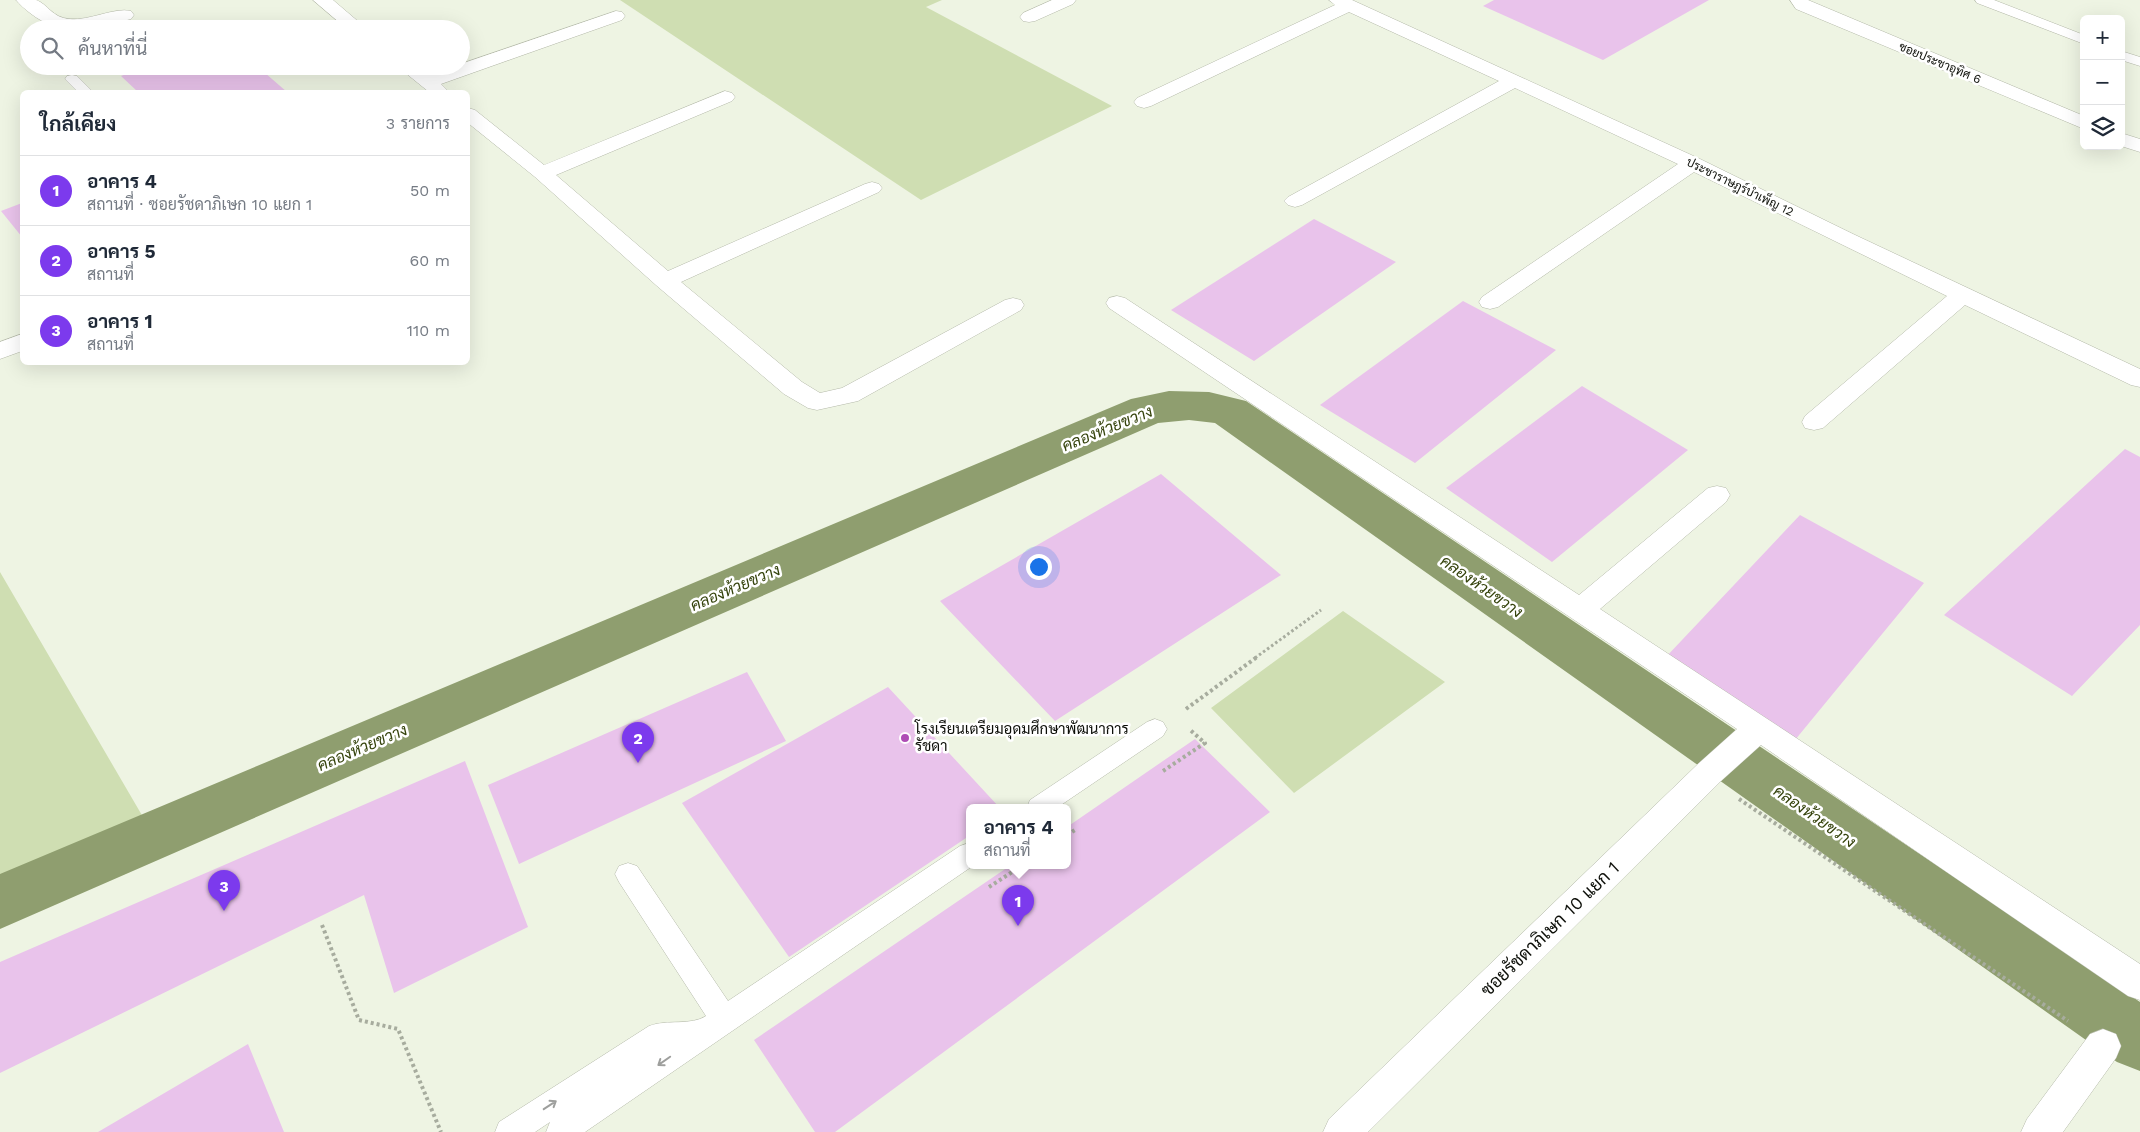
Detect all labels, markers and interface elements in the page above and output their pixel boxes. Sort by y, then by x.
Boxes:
map controls [2080,15,2125,150]
button: + [2080,15,2125,60]
search box [20,20,470,75]
icon: search [38,34,66,62]
text: ค้นหาที่นี่ [78,37,147,60]
street label: ซอยประชาอุทิศ 6 [1896,39,1983,88]
button: − [2080,60,2125,105]
button: layers [2080,105,2125,150]
text: ใกล้เคียง [40,111,116,136]
text: 3 รายการ [386,114,450,133]
street label: ประชาราษฎร์บำเพ็ญ 12 [1684,153,1797,220]
text: อาคาร 4 [87,170,157,193]
text: 1 [53,181,59,200]
text: 50 m [410,181,450,200]
text: สถานที่ · ซอยรัชดาภิเษก 10 แยก 1 [87,195,312,214]
text: อาคาร 5 [87,240,156,263]
text: 2 [51,251,61,270]
text: 60 m [410,251,450,270]
text: สถานที่ [87,265,134,284]
text: อาคาร 1 [87,310,153,333]
text: 3 [51,321,61,340]
text: 110 m [407,321,450,340]
text: สถานที่ [87,335,134,354]
water label: คลองห้วยขวาง [1058,400,1155,455]
water label: คลองห้วยขวาง [1437,550,1528,622]
your location [1026,554,1052,580]
water label: คลองห้วยขวาง [687,558,783,615]
water label: คลองห้วยขวาง [314,718,410,775]
place label: โรงเรียนเตรียมอุดมศึกษาพัฒนาการ รัชดา [914,719,1129,755]
pin: 2 [622,722,654,763]
marker: โรงเรียนเตรียมอุดมศึกษาพัฒนาการ รัชดา [899,732,911,744]
water label: คลองห้วยขวาง [1770,780,1861,852]
popup [966,804,1071,869]
text: อาคาร 4 [984,816,1053,839]
text: สถานที่ [984,841,1031,860]
street label: ซอยรัชดาภิเษก 10 แยก 1 [1476,857,1623,1000]
pin: 3 [208,870,240,911]
pin: 1 [1002,885,1034,926]
one-way arrow [657,1056,671,1066]
one-way arrow [543,1100,557,1111]

